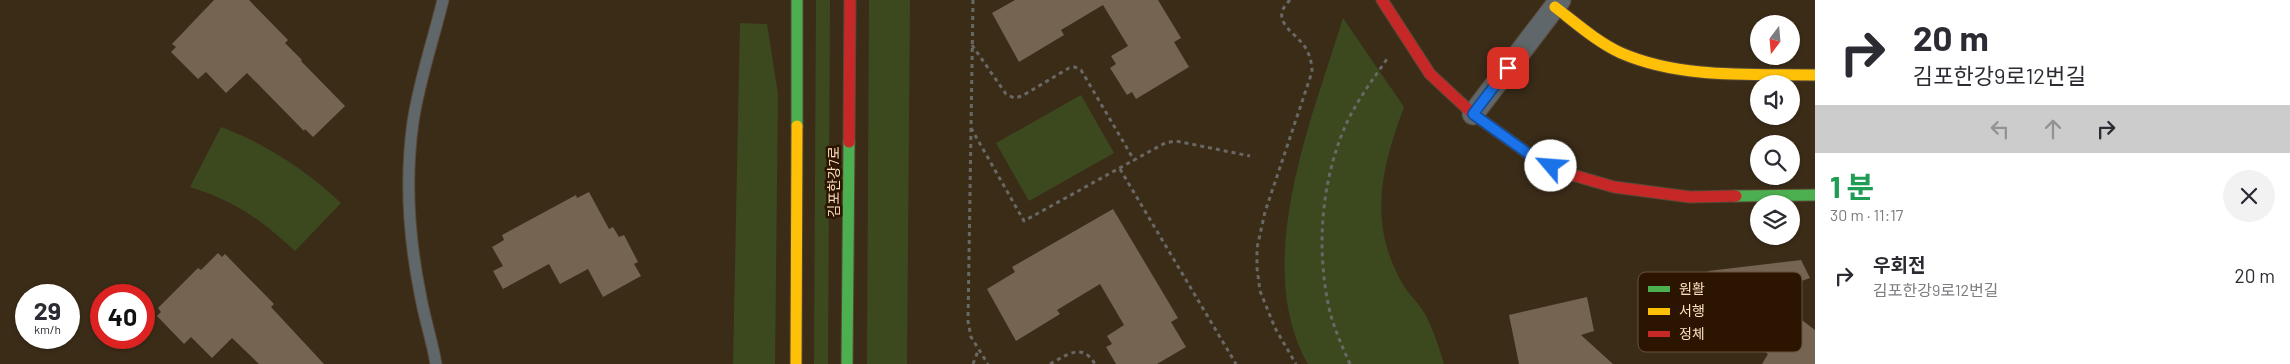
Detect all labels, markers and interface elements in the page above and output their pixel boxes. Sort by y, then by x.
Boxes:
north arrow [1750,15,1800,65]
map controls [1750,15,1800,245]
text: 20 m [1913,16,1989,58]
icon: right [1830,20,1895,85]
pin [1487,47,1529,89]
icon: arrive [1494,54,1522,82]
text: 김포한강9로12번길 [1913,62,2086,88]
button: sound [1750,75,1800,125]
icon: left [1986,115,2014,143]
icon: ahead [2039,115,2067,143]
icon: right [2092,115,2120,143]
button: search [1750,135,1800,185]
position arrow [1524,139,1576,191]
street label: 김포한강7로 [825,146,842,218]
text: 1 분 [1830,168,1874,204]
button: close [2223,170,2275,222]
button: layers [1750,195,1800,245]
text: 30 m · 11:17 [1830,205,1903,224]
text: 우회전 [1873,253,1925,276]
icon: right [1830,262,1858,290]
text: 20 m [2235,264,2275,287]
legend [1638,272,1802,352]
text: 원활 [1679,280,1705,297]
text: 김포한강9로12번길 [1873,280,1999,299]
speed limit sign: 40 [90,284,155,349]
text: 29 [34,295,61,325]
text: 서행 [1679,302,1705,319]
text: km/h [34,322,61,336]
text: 정체 [1679,325,1705,342]

